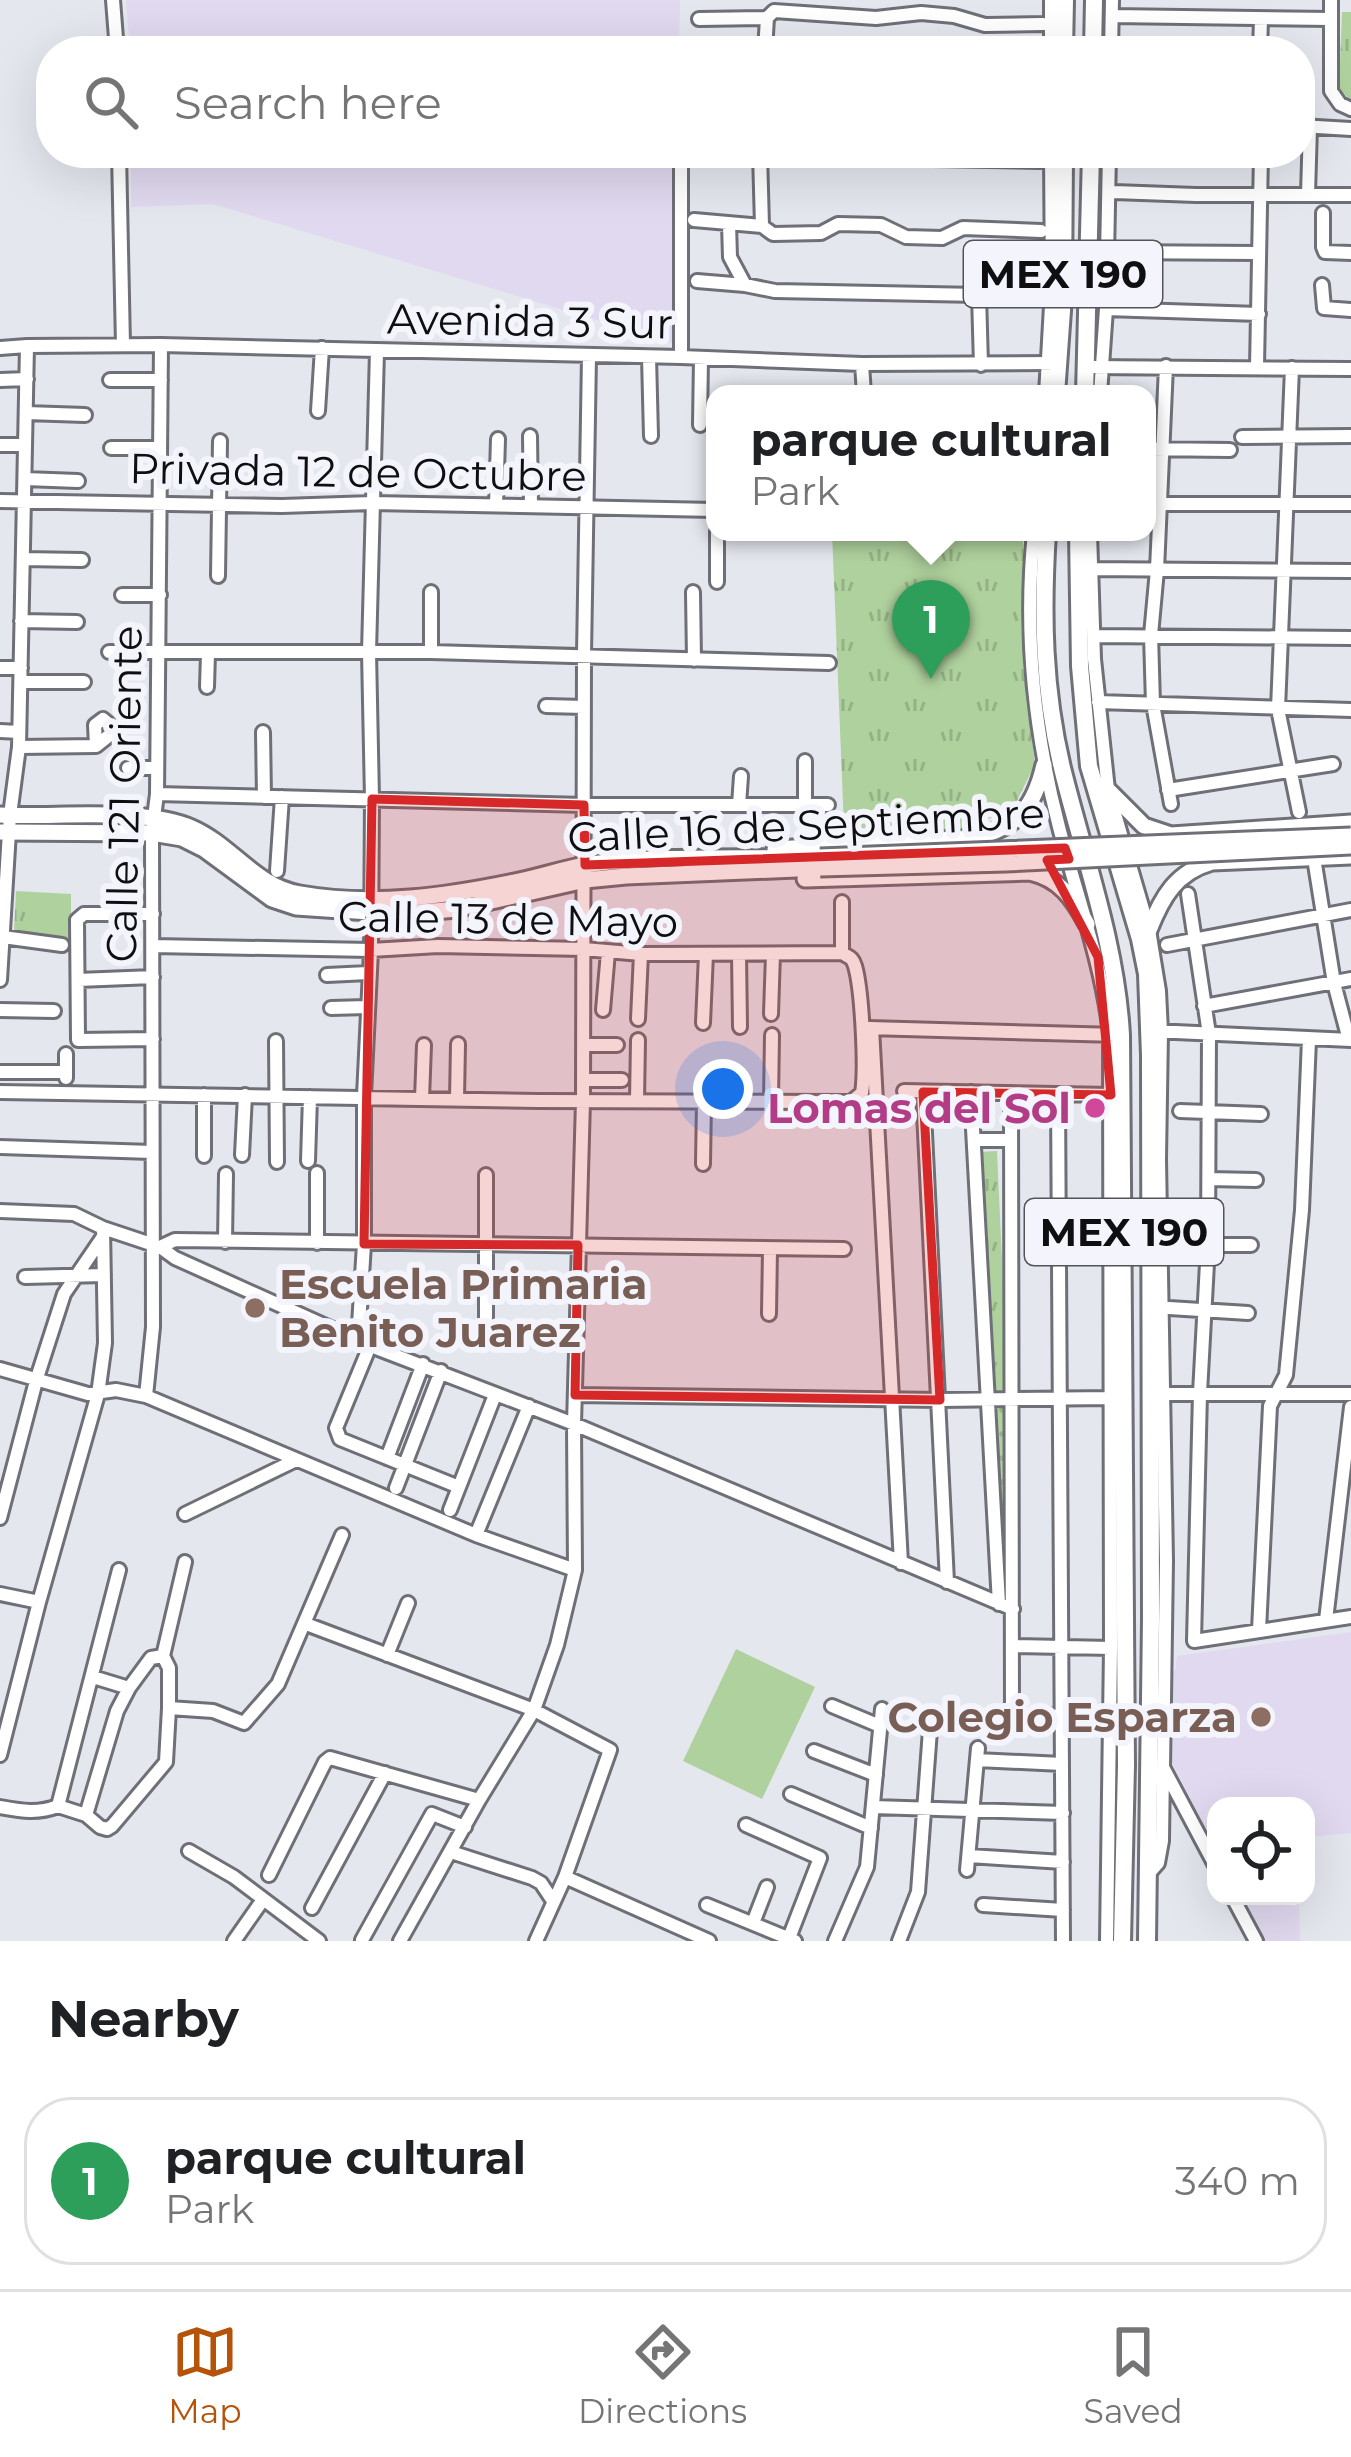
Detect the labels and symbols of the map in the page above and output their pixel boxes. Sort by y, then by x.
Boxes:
road number: MEX 190 [964,241,1162,307]
street label: Avenida 3 Sur [387,293,673,349]
street label: Privada 12 de Octubre [129,442,587,502]
pin: 1 [892,580,970,679]
street label: Calle 121 Oriente [95,625,153,963]
street label: Calle 16 de Septiembre [566,787,1046,863]
street label: Calle 13 de Mayo [337,890,679,948]
your location [693,1059,753,1119]
place label: Lomas del Sol [767,1082,1071,1134]
marker: Lomas del Sol [1082,1095,1108,1121]
road number: MEX 190 [1025,1199,1223,1265]
place label: Escuela Primaria Benito Juarez [279,1258,647,1358]
marker: Escuela Primaria Benito Juarez [242,1295,268,1321]
place label: Colegio Esparza [888,1691,1237,1743]
marker: Colegio Esparza [1248,1704,1274,1730]

